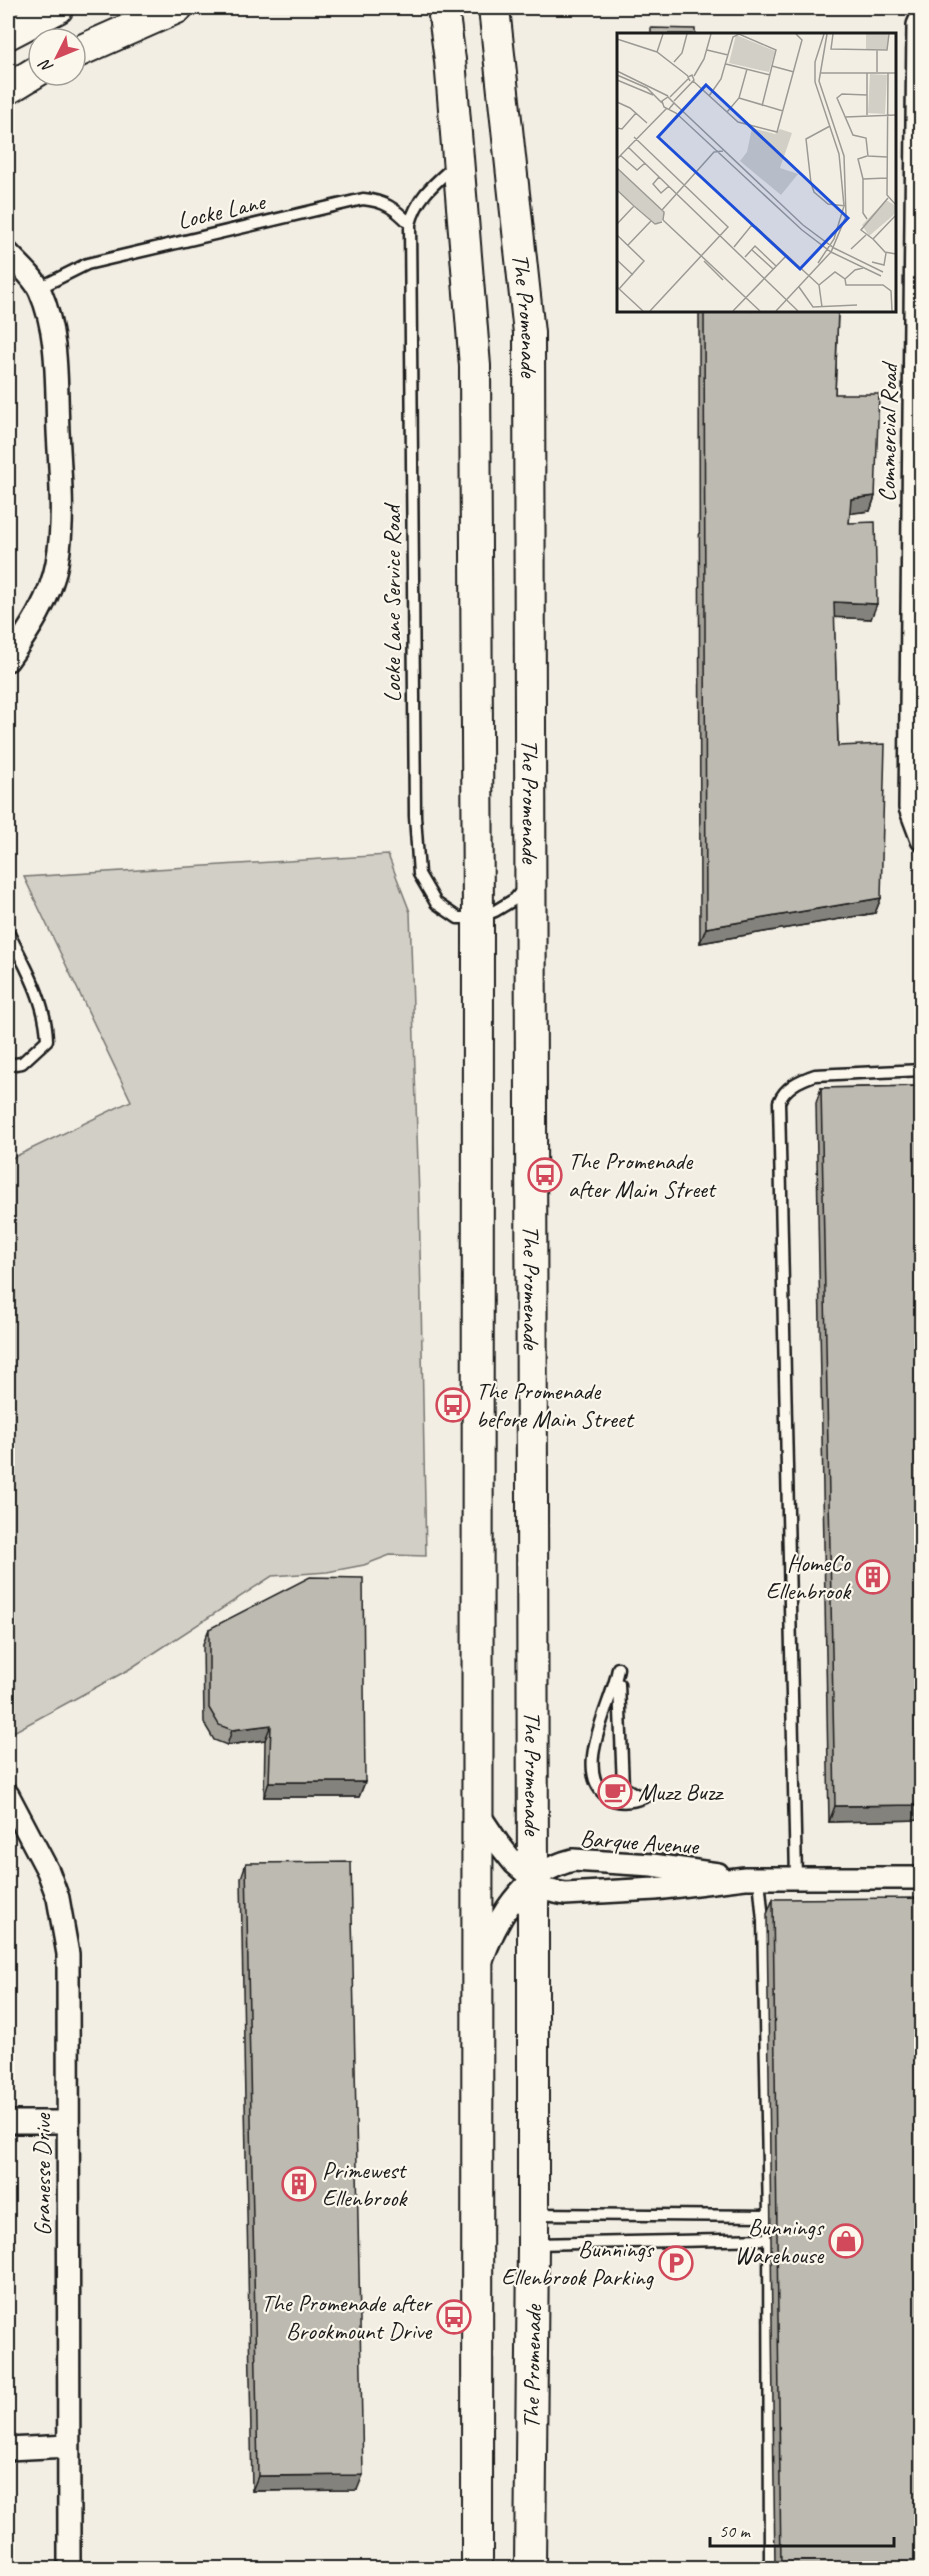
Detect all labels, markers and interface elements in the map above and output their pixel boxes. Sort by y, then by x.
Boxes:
north arrow [27,27,87,87]
inset map [617,33,896,312]
text: N [34,54,57,77]
street label: Locke Lane [175,186,270,236]
street label: The Promenade [506,252,544,379]
street label: Commercial Road [872,360,904,502]
street label: Locke Lane Service Road [377,502,407,703]
street label: The Promenade [515,739,545,865]
place label: The Promenade after Main Street [568,1146,717,1204]
bus stop icon: The Promenade after Main Street [527,1157,563,1193]
street label: The Promenade [516,1225,547,1351]
place label: The Promenade before Main Street [476,1376,635,1434]
bus stop icon: The Promenade before Main Street [435,1387,471,1423]
place label: HomeCo Ellenbrook [766,1548,852,1606]
building icon: HomeCo Ellenbrook [855,1559,891,1595]
street label: The Promenade [518,1711,548,1837]
cafe icon: Muzz Buzz [597,1774,633,1810]
place label: Muzz Buzz [638,1777,724,1807]
street label: Barque Avenue [579,1823,701,1861]
street label: Granesse Drive [27,2112,57,2236]
place label: Primewest Ellenbrook [322,2155,408,2213]
building icon: Primewest Ellenbrook [281,2166,317,2202]
place label: Bunnings Warehouse [735,2212,825,2270]
shop icon: Bunnings Warehouse [828,2223,864,2259]
place label: Bunnings Ellenbrook Parking [501,2234,655,2292]
parking icon: Bunnings Ellenbrook Parking [658,2245,694,2281]
place label: The Promenade after Brookmount Drive [261,2288,433,2346]
bus stop icon: The Promenade after Brookmount Drive [436,2299,472,2335]
street label: The Promenade [516,2303,548,2429]
scale bar [710,2510,894,2548]
text: 50 m [719,2520,752,2542]

